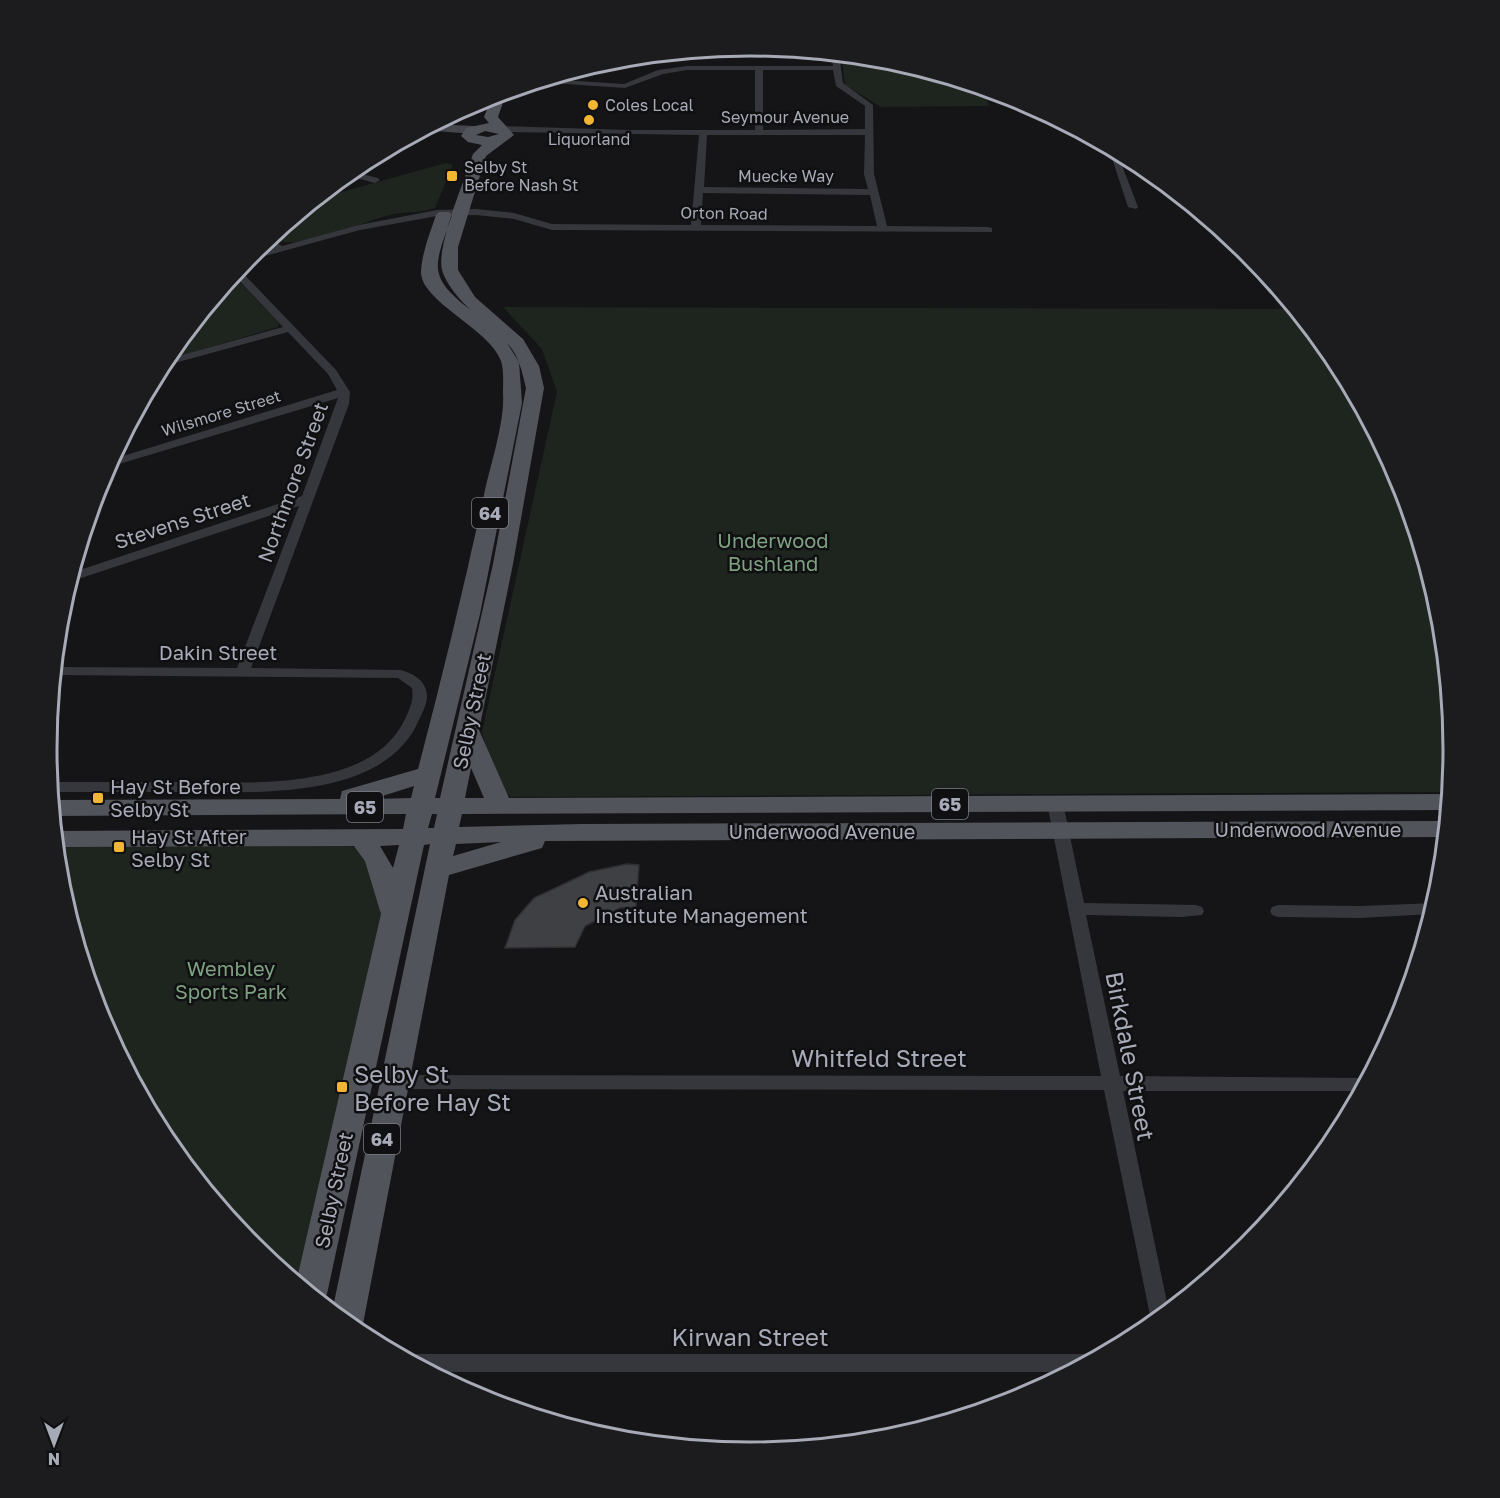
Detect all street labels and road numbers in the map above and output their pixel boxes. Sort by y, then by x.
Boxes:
street label: Seymour Avenue [721,107,849,127]
street label: Muecke Way [738,166,834,186]
street label: Orton Road [680,202,768,224]
street label: Wilsmore Street [159,385,283,441]
street label: Northmore Street [252,399,332,565]
street label: Stevens Street [111,487,253,553]
road number: 64 [472,498,508,528]
street label: Dakin Street [159,640,277,664]
street label: Selby Street [447,651,495,771]
road number: 65 [932,789,968,819]
road number: 65 [347,792,383,822]
street label: Underwood Avenue [1215,817,1401,841]
street label: Underwood Avenue [729,819,915,843]
street label: Birkdale Street [1100,969,1162,1143]
street label: Whitfeld Street [791,1043,967,1072]
road number: 64 [364,1124,400,1154]
street label: Selby Street [309,1130,357,1250]
street label: Kirwan Street [671,1322,829,1351]

